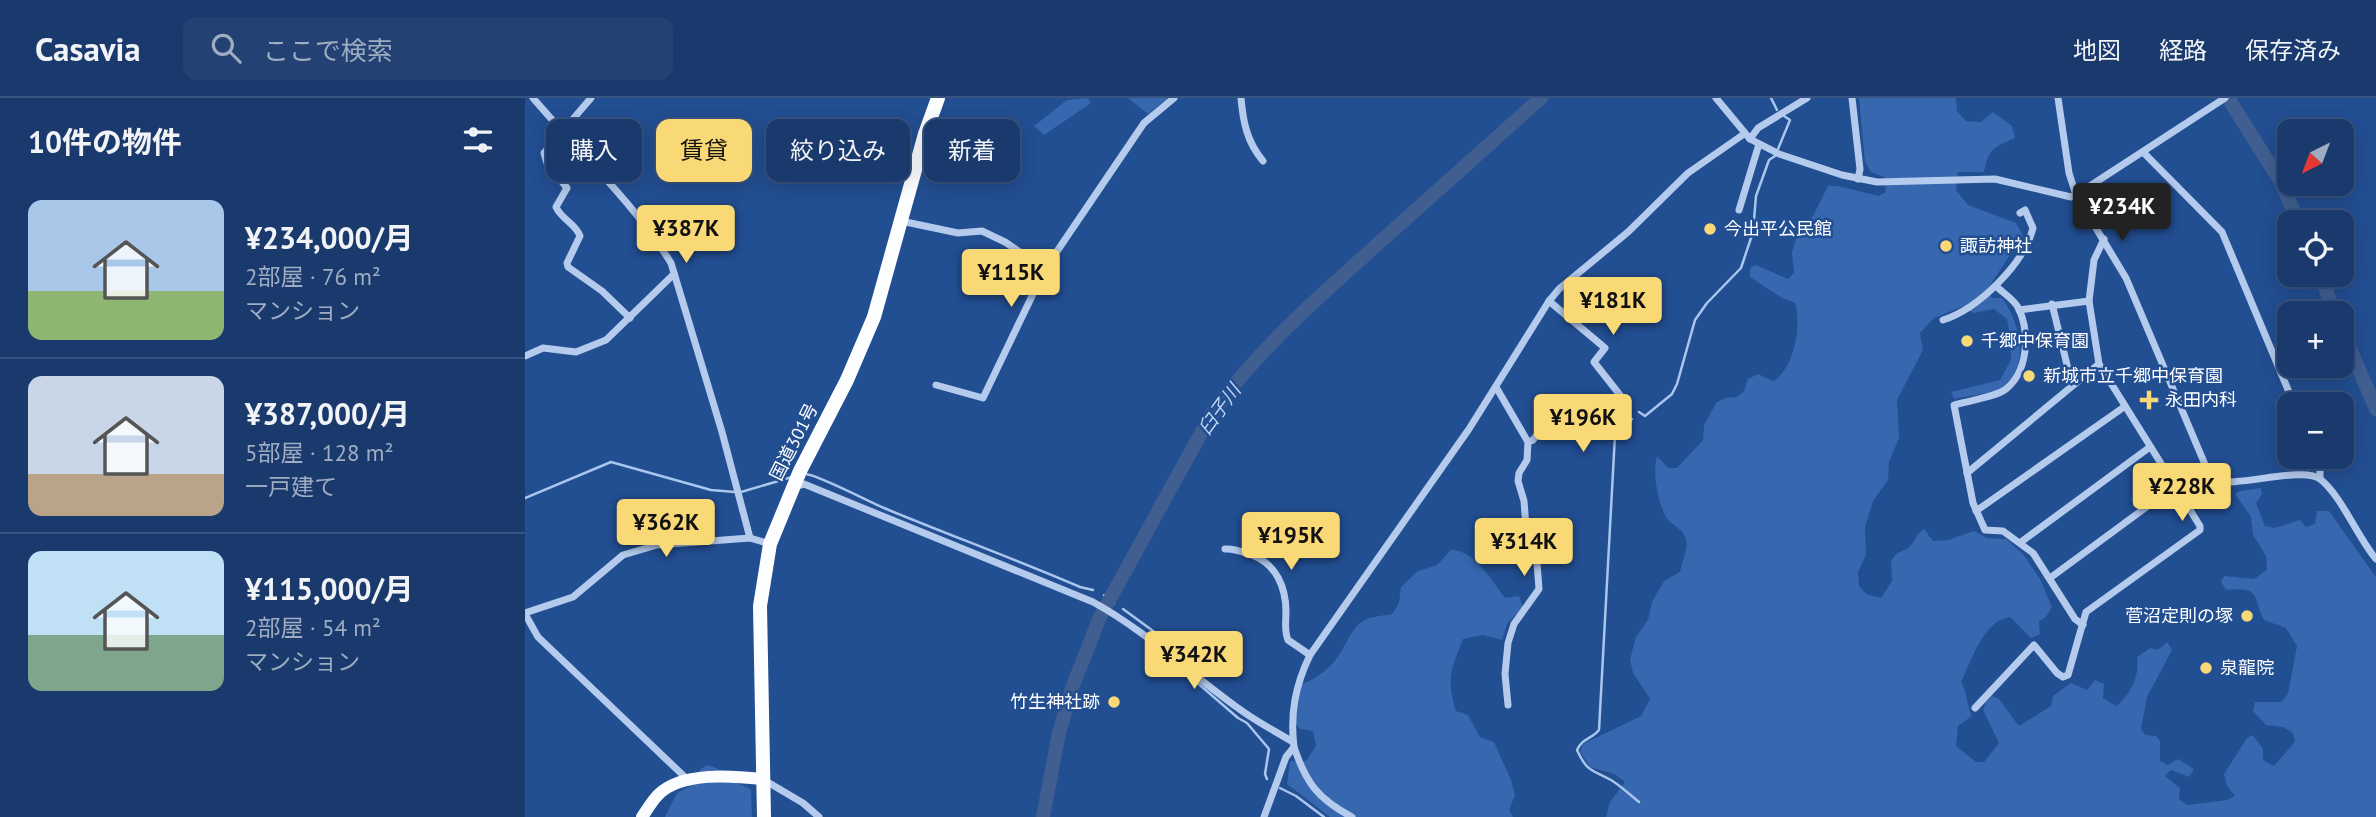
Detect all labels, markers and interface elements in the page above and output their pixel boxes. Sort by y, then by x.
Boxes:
search box [183,17,673,80]
text: Casavia [35,27,141,70]
icon: search [207,29,245,67]
text: ここで検索 [263,34,393,67]
text: 地図 [2073,35,2121,66]
text: 経路 [2159,35,2207,66]
text: 保存済み [2245,35,2341,66]
chip: 購入 [546,119,642,182]
chip: 賃貸 [656,119,752,182]
chip: 絞り込み [766,119,910,182]
chip: 新着 [924,119,1020,182]
north arrow [2277,119,2354,196]
map controls [2277,119,2354,469]
icon: filters [459,121,497,159]
text: 10件の物件 [28,122,182,161]
pin: ¥234K [2073,184,2171,243]
text: ¥234K [2089,191,2155,220]
pin: ¥387K [637,206,735,265]
button: locate [2277,210,2354,287]
text: ¥387K [653,213,719,242]
place label: 今出平公民館 [1724,217,1832,240]
text: ¥234,000/月 [245,218,414,257]
marker: 今出平公民館 [1702,221,1718,237]
icon: home [84,228,168,312]
place label: 諏訪神社 [1960,234,2032,257]
marker: 諏訪神社 [1938,238,1954,254]
pin: ¥115K [962,250,1060,309]
text: ¥115K [978,257,1044,286]
text: 2部屋 · 76 m² [245,262,381,291]
pin: ¥181K [1564,278,1662,337]
text: ¥181K [1580,285,1646,314]
text: マンション [245,296,360,325]
button: + [2277,301,2354,378]
place label: 千郷中保育園 [1981,329,2089,352]
marker: 千郷中保育園 [1959,333,1975,349]
place label: 新城市立千郷中保育園 [2043,364,2223,387]
marker: 新城市立千郷中保育園 [2021,368,2037,384]
water label: 臼子川 [1193,377,1247,439]
place label: 永田内科 [2165,388,2237,411]
marker: 永田内科 [2139,390,2159,410]
button: − [2277,392,2354,469]
text: ¥387,000/月 [245,394,410,433]
pin: ¥196K [1534,394,1632,454]
street label: 国道301号 [764,399,823,484]
text: ¥196K [1550,402,1616,431]
icon: home [84,404,168,488]
text: 5部屋 · 128 m² [245,438,393,467]
pin: ¥228K [2133,464,2231,523]
text: ¥228K [2149,471,2215,500]
text: 一戸建て [245,472,337,501]
pin: ¥362K [617,500,715,559]
text: ¥362K [633,507,699,536]
pin: ¥195K [1242,512,1340,572]
pin: ¥314K [1475,518,1573,578]
text: ¥195K [1258,520,1324,549]
text: ¥314K [1491,526,1557,555]
text: ¥115,000/月 [245,569,414,608]
icon: home [84,579,168,663]
place label: 菅沼定則の塚 [2125,604,2233,627]
marker: 菅沼定則の塚 [2239,608,2255,624]
text: 2部屋 · 54 m² [245,613,381,642]
pin: ¥342K [1145,632,1243,691]
text: ¥342K [1161,639,1227,668]
text: マンション [245,647,360,676]
place label: 泉龍院 [2220,656,2274,679]
marker: 泉龍院 [2198,660,2214,676]
place label: 竹生神社跡 [1010,690,1100,713]
marker: 竹生神社跡 [1106,694,1122,710]

